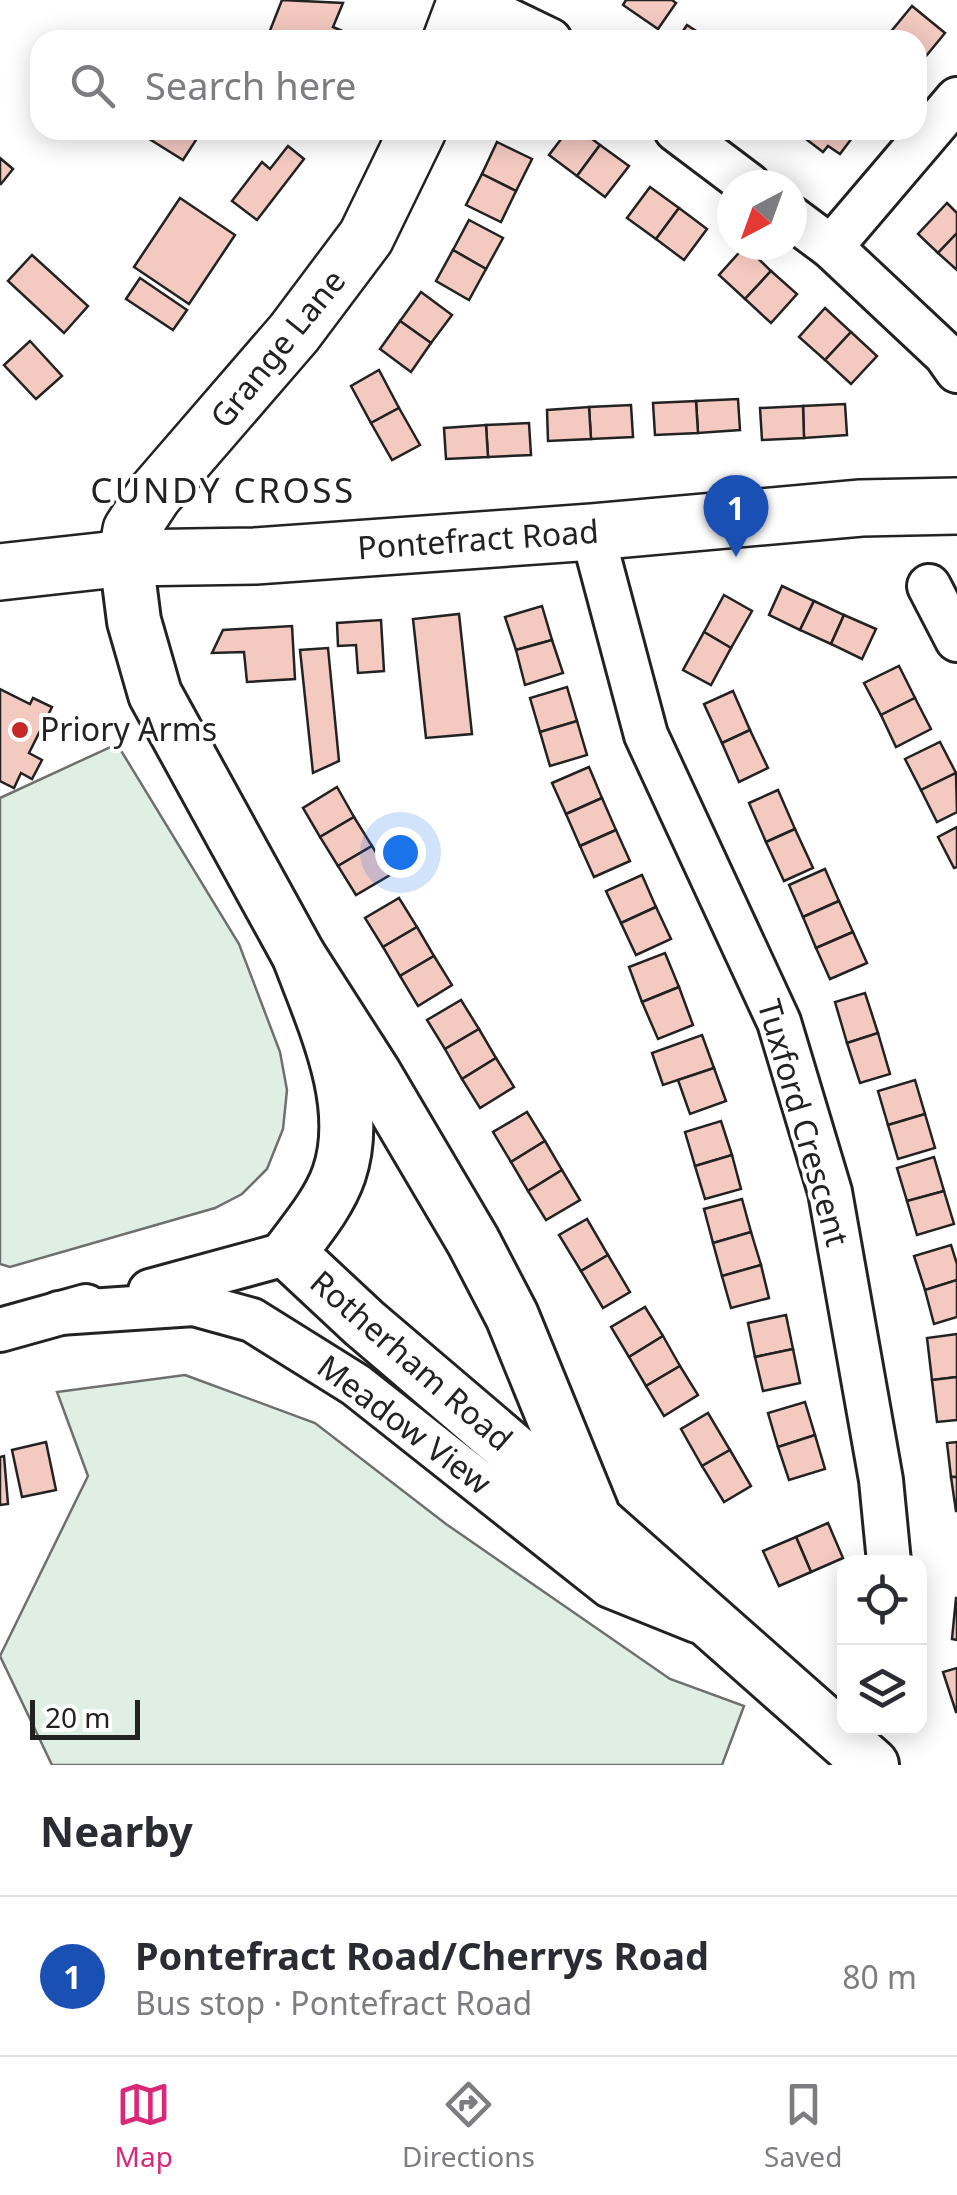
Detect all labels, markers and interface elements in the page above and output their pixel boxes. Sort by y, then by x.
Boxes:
search box [30,30,927,140]
icon: search [65,58,120,113]
text: Search here [145,59,356,111]
north arrow [717,170,807,260]
street label: Grange Lane [200,260,354,436]
district label: CUNDY CROSS [90,466,356,513]
pin: 1 [704,474,768,557]
street label: Pontefract Road [356,509,600,568]
place label: Priory Arms [40,707,217,750]
marker: Priory Arms [9,719,31,741]
your location [375,827,426,878]
street label: Tuxford Crescent [749,994,860,1251]
street label: Rotherham Road [302,1260,522,1460]
street label: Meadow View [309,1344,500,1503]
map controls [837,1555,927,1735]
button: locate [837,1555,927,1645]
button: layers [837,1645,927,1735]
scale bar [30,1695,140,1740]
text: 20 m [45,1698,111,1736]
text: Nearby [40,1802,193,1859]
text: Pontefract Road/Cherrys Road [135,1929,709,1981]
text: 1 [63,1955,82,1998]
text: 80 m [842,1955,917,1998]
text: Bus stop · Pontefract Road [135,1981,532,2024]
tab: Map [115,2077,173,2175]
tab: Directions [402,2077,535,2175]
tab: Saved [764,2077,842,2175]

